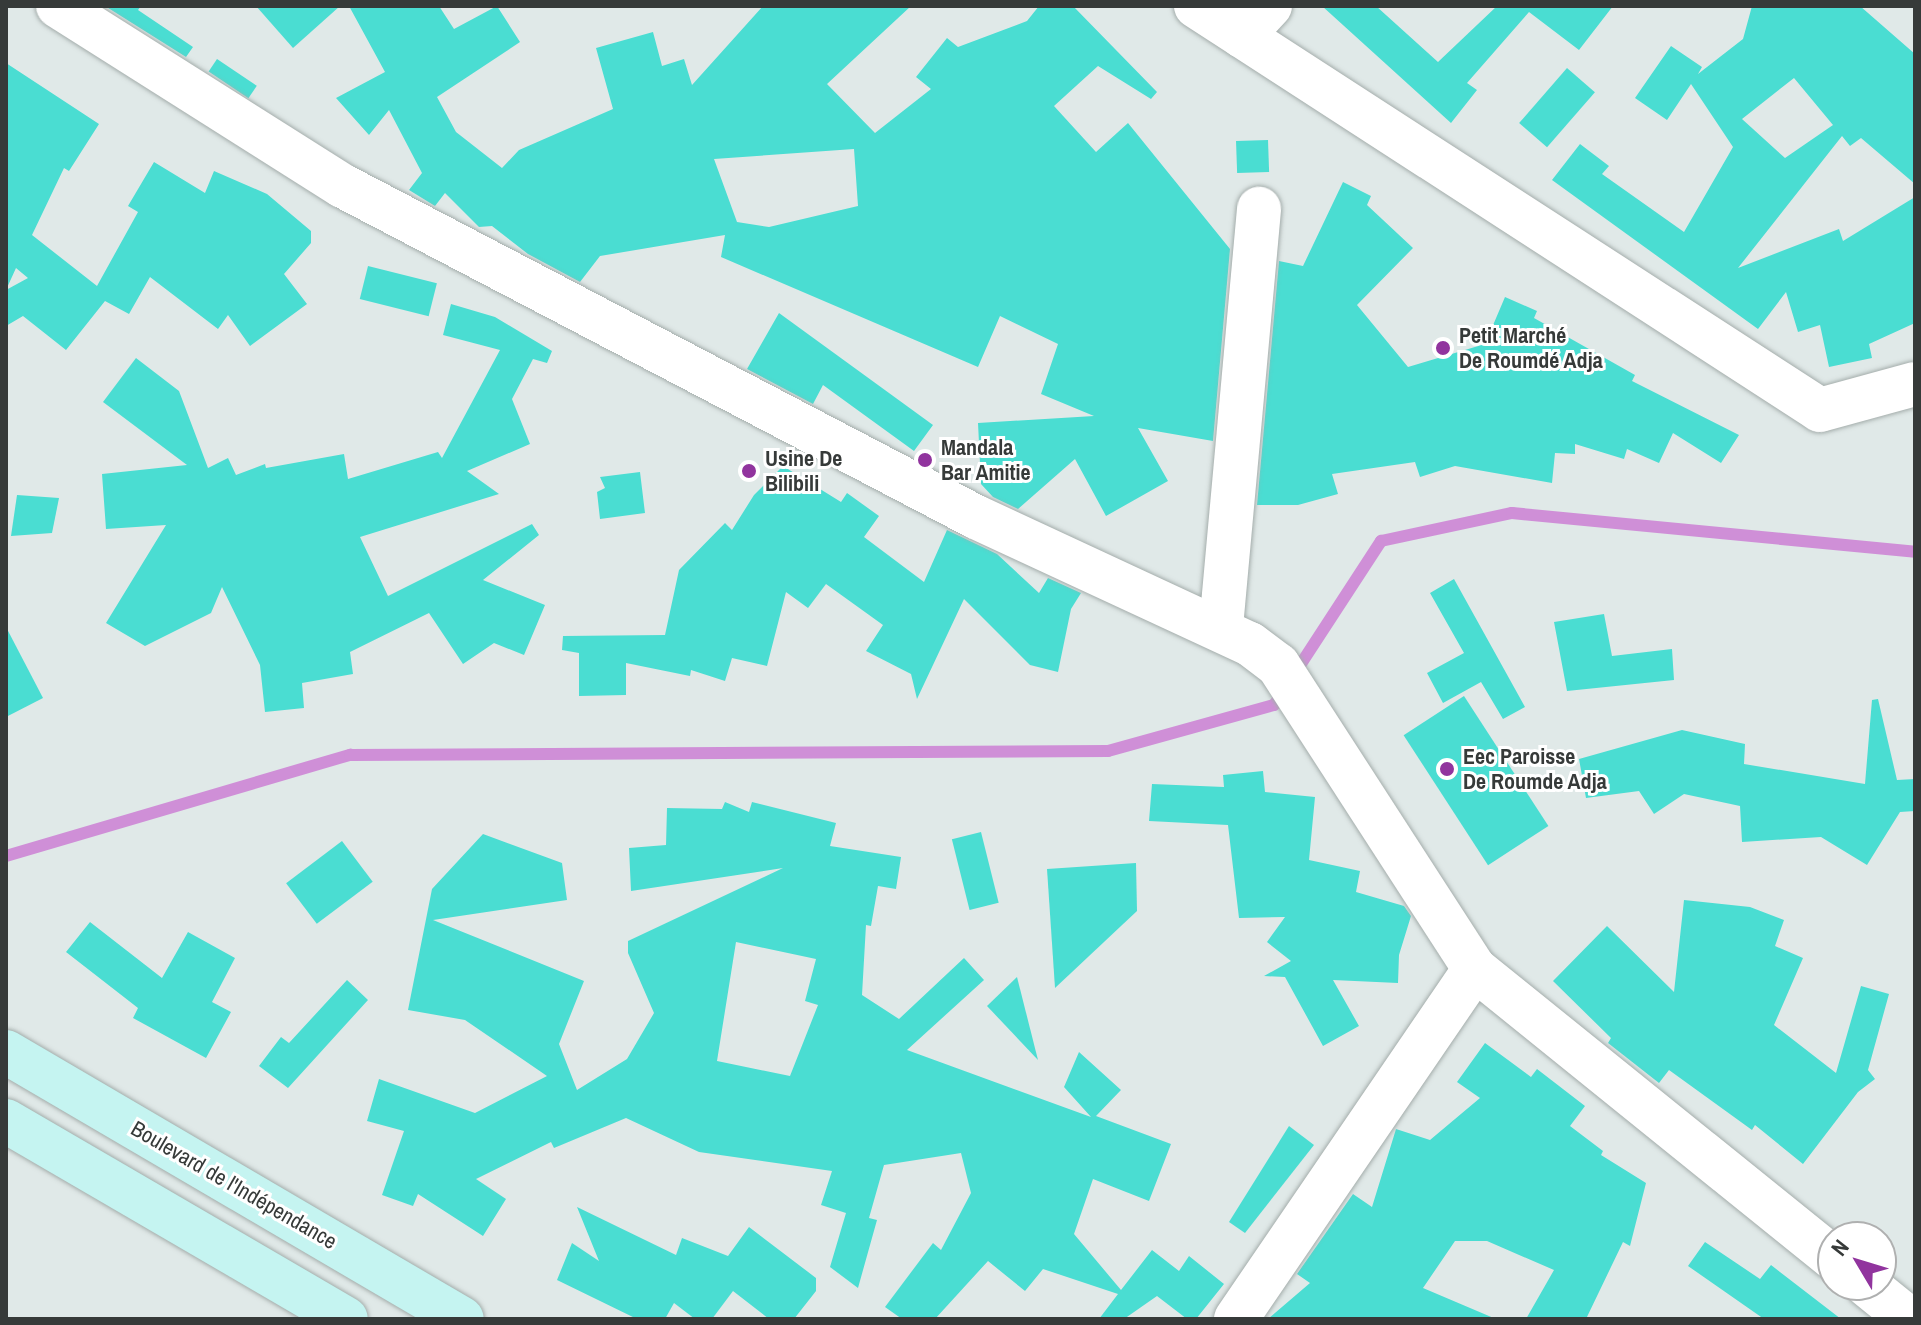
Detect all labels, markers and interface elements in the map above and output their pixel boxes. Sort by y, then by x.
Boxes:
place label: Petit Marché De Roumdé Adja [1459,322,1603,374]
marker: Petit Marché De Roumdé Adja [1434,339,1452,357]
place label: Mandala Bar Amitie [941,434,1031,486]
place label: Usine De Bilibili [765,445,842,496]
marker: Mandala Bar Amitie [916,451,934,469]
marker: Usine De Bilibili [740,462,758,480]
place label: Eec Paroisse De Roumde Adja [1463,743,1607,794]
marker: Eec Paroisse De Roumde Adja [1438,760,1456,778]
street label: Boulevard de l'Indépendance [126,1115,342,1255]
north arrow [1817,1221,1897,1301]
text: N [1824,1233,1855,1262]

